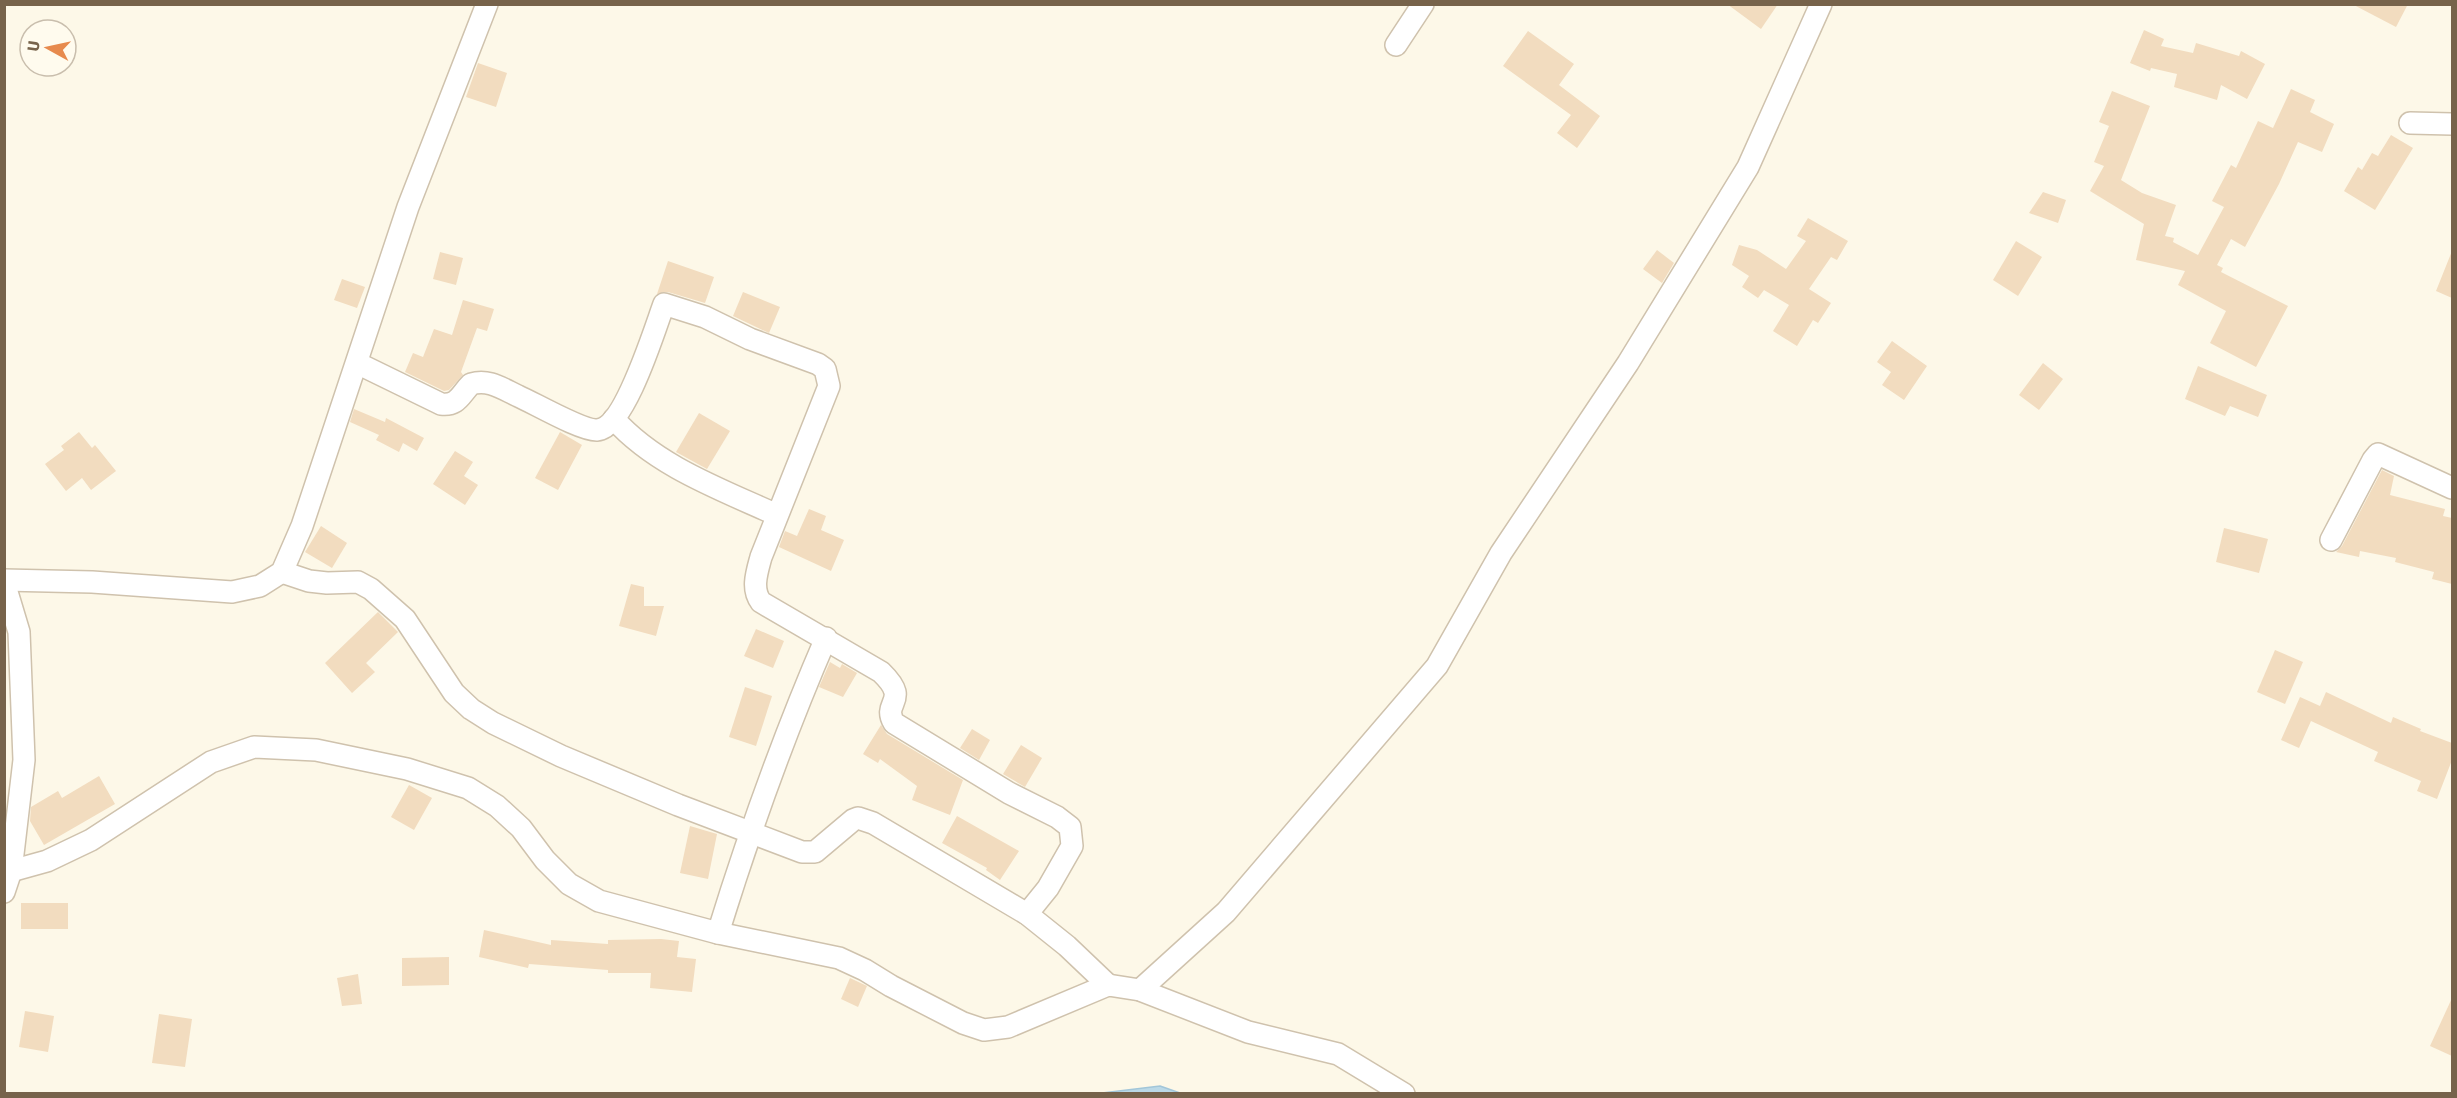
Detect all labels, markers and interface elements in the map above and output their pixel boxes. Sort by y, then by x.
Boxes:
north arrow [18,18,78,78]
text: U [24,39,44,52]

